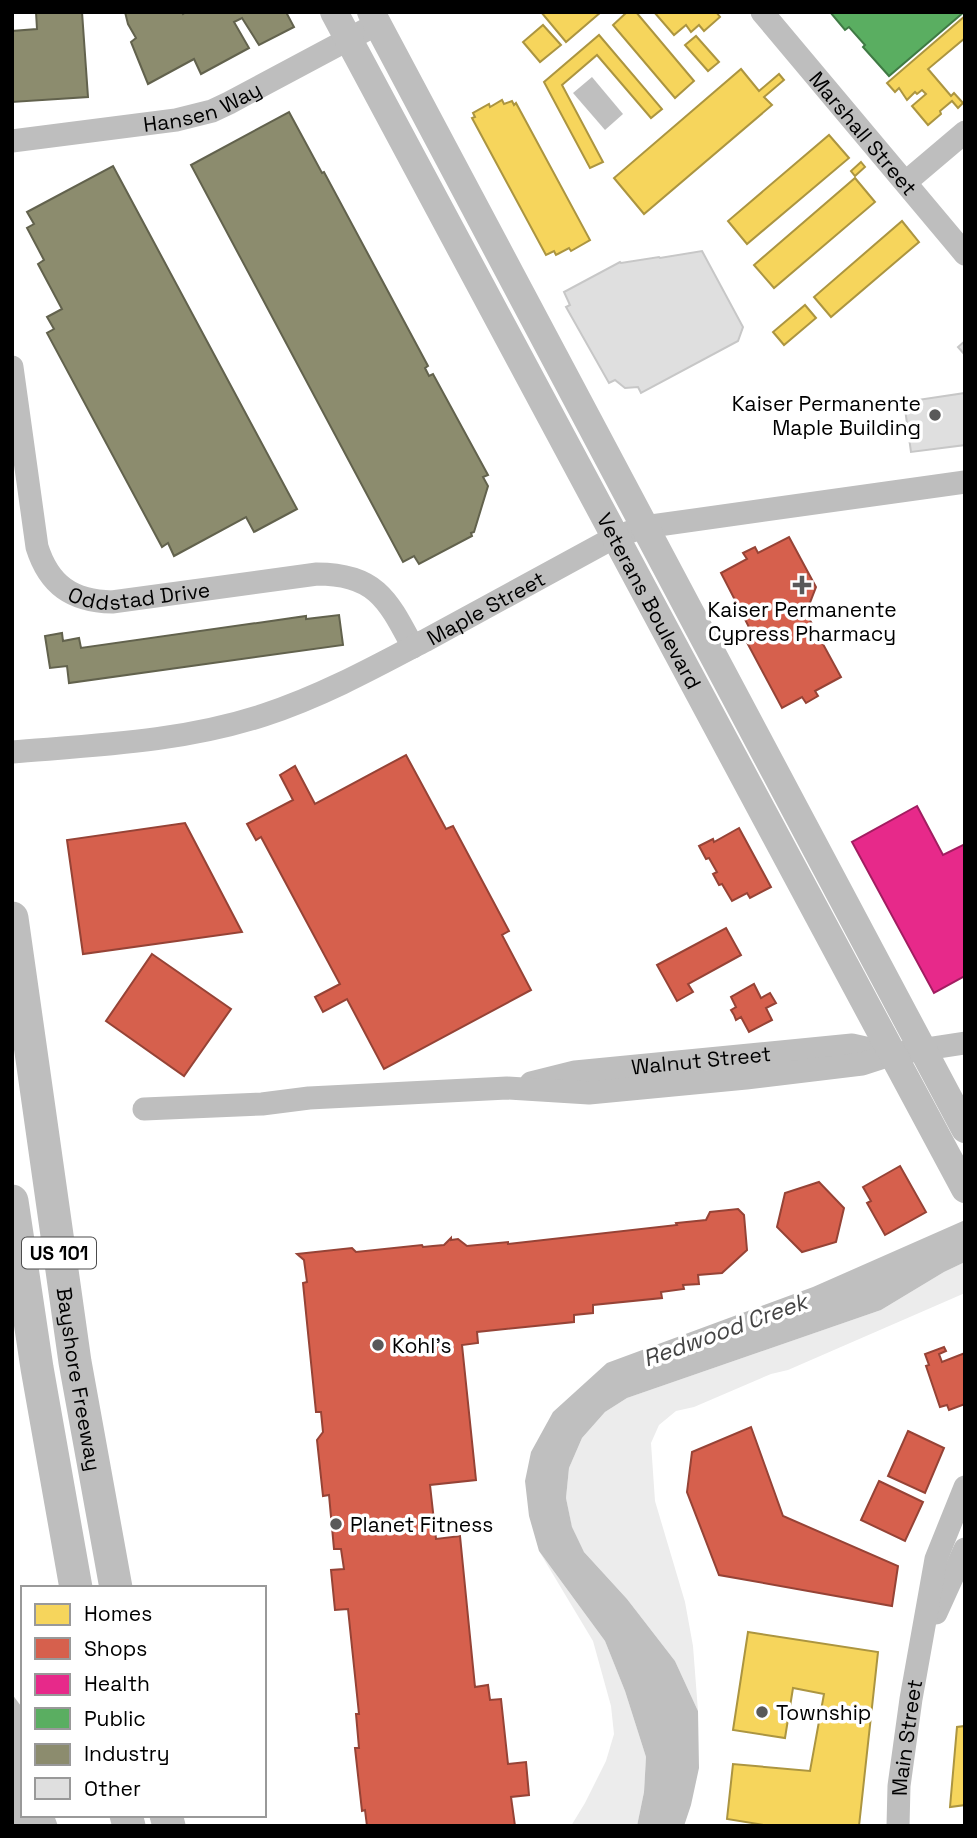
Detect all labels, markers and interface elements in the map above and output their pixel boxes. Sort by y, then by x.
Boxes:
street label: Marshall Street [804,65,923,201]
street label: Hansen Way [142,75,266,138]
place label: Kaiser Permanente Maple Building [732,390,921,441]
marker: Kaiser Permanente Maple Building [927,407,943,423]
street label: Veterans Boulevard [591,508,708,694]
street label: Maple Street [422,564,550,651]
street label: Oddstad Drive [64,575,212,616]
marker: Kaiser Permanente Cypress Pharmacy [794,577,810,593]
place label: Kaiser Permanente Cypress Pharmacy [707,596,897,647]
street label: Walnut Street [630,1039,772,1080]
road number: US 101 [22,1238,96,1268]
water label: Redwood Creek [639,1285,814,1374]
street label: Bayshore Freeway [51,1286,108,1473]
place label: Kohl's [392,1332,452,1359]
marker: Kohl's [370,1337,386,1353]
place label: Planet Fitness [350,1511,493,1538]
marker: Planet Fitness [328,1516,344,1532]
legend [21,1586,266,1817]
text: Homes [84,1600,152,1627]
text: Shops [84,1635,147,1662]
text: Health [84,1670,150,1697]
street label: Main Street [885,1677,928,1796]
place label: Township [776,1699,871,1726]
marker: Township [754,1704,770,1720]
text: Public [84,1705,146,1732]
text: Industry [84,1740,170,1767]
text: Other [84,1775,141,1802]

